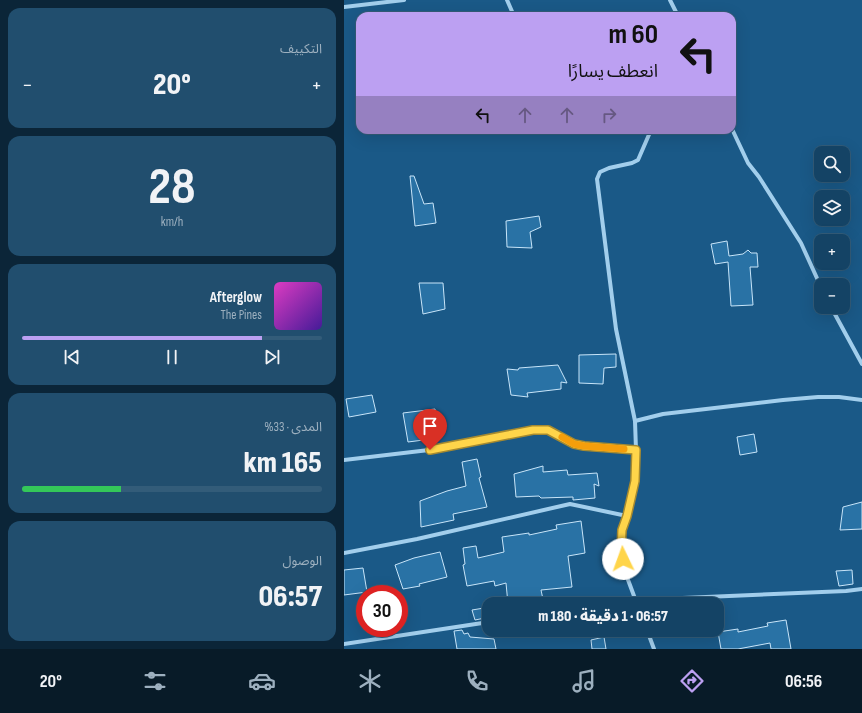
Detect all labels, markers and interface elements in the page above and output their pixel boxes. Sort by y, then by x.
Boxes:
text: 60 m [609,18,658,51]
icon: left [672,28,724,80]
text: التكييف [280,41,322,57]
text: انعطف يسارًا [568,61,658,82]
text: 20° [153,67,191,103]
text: − [22,72,33,99]
text: + [311,72,322,99]
icon: left [472,104,494,126]
icon: ahead [514,104,536,126]
icon: ahead [556,104,578,126]
icon: right [598,104,620,126]
map controls [814,146,850,314]
button: search [814,146,850,182]
text: 28 [148,156,196,219]
button: layers [814,190,850,226]
text: km/h [161,214,183,230]
button: + [814,234,850,270]
button: − [814,278,850,314]
text: Afterglow [210,288,262,307]
text: The Pines [221,307,262,323]
icon: previous [61,346,83,368]
icon: pause [161,346,183,368]
icon: next [261,346,283,368]
pin [413,409,447,450]
icon: arrive [419,415,441,437]
text: المدى · 33% [264,419,322,435]
text: 165 km [243,445,322,481]
position arrow [602,538,644,580]
text: الوصول [282,553,322,569]
text: 06:57 [258,579,322,615]
speed limit sign: 30 [356,585,408,637]
text: 06:57 · 1 دقيقة · 180 m [538,607,668,626]
icon: filters [141,667,169,695]
icon: car [248,667,276,695]
icon: climate [356,667,384,695]
icon: phone [463,667,491,695]
icon: music [570,667,598,695]
icon: directions [678,667,706,695]
text: 20° [40,671,62,692]
text: 06:56 [785,671,822,692]

